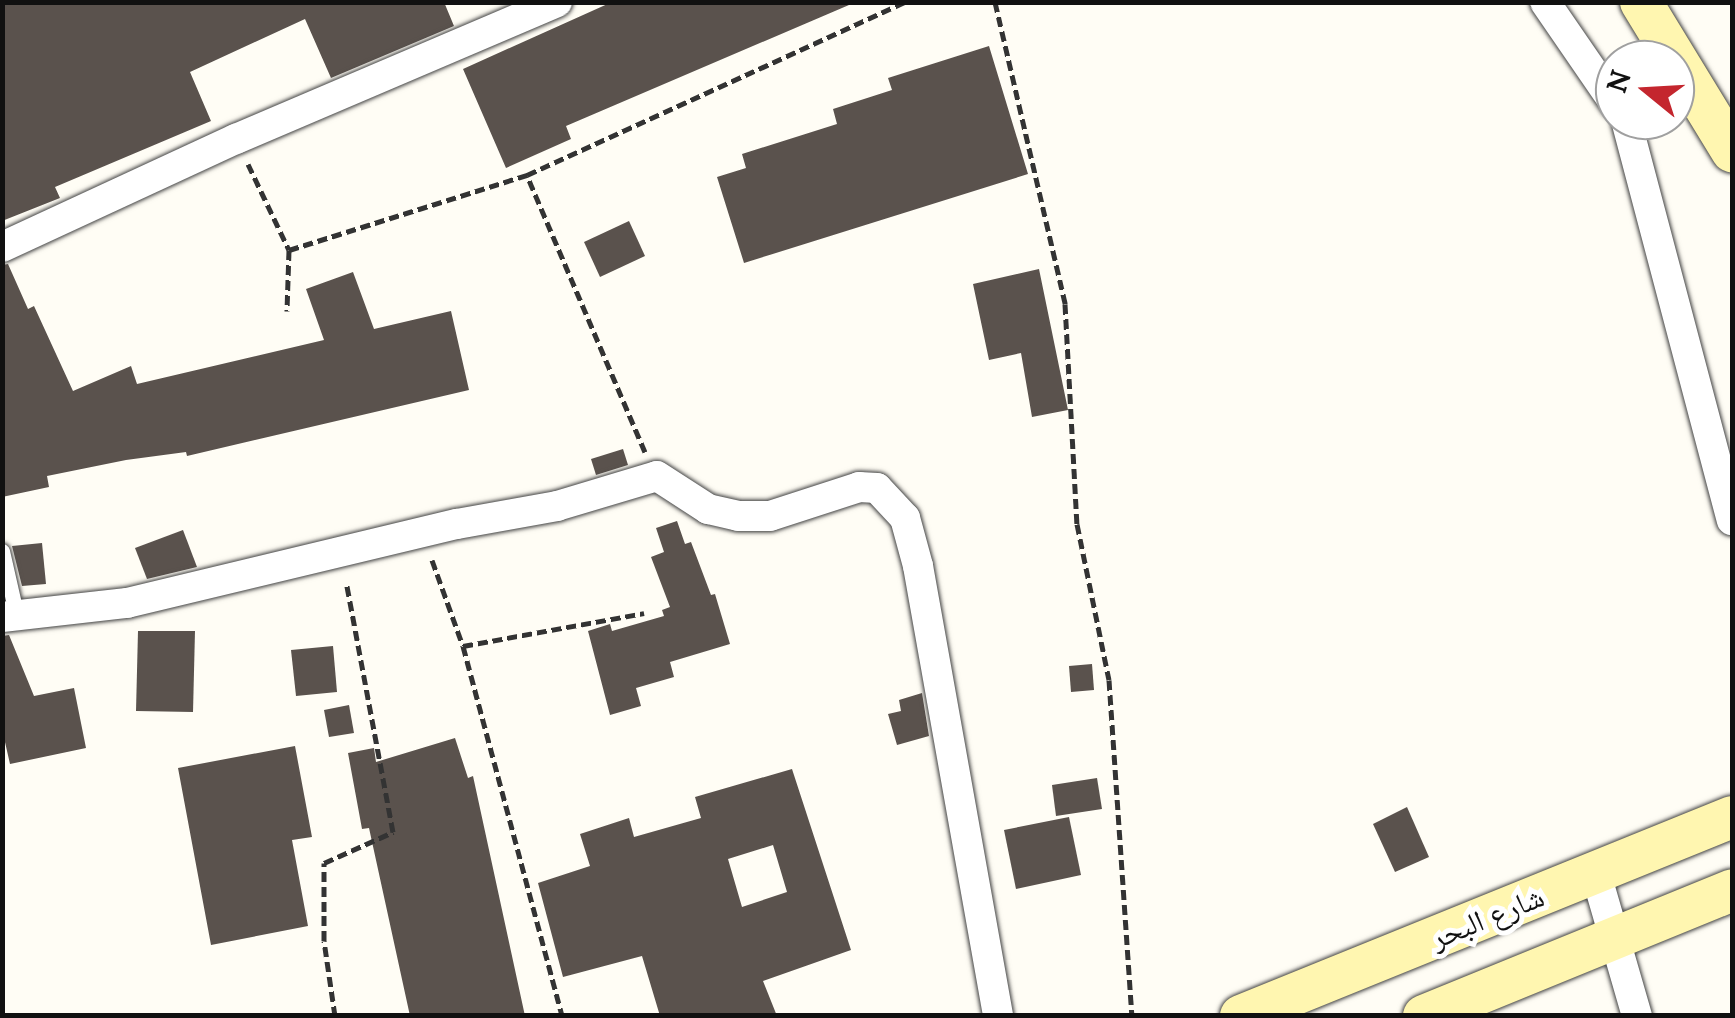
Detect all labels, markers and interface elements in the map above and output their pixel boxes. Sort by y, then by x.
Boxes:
north arrow [1595,40,1695,140]
text: N [1598,65,1639,97]
street label: شارع البحر [1425,878,1549,956]

